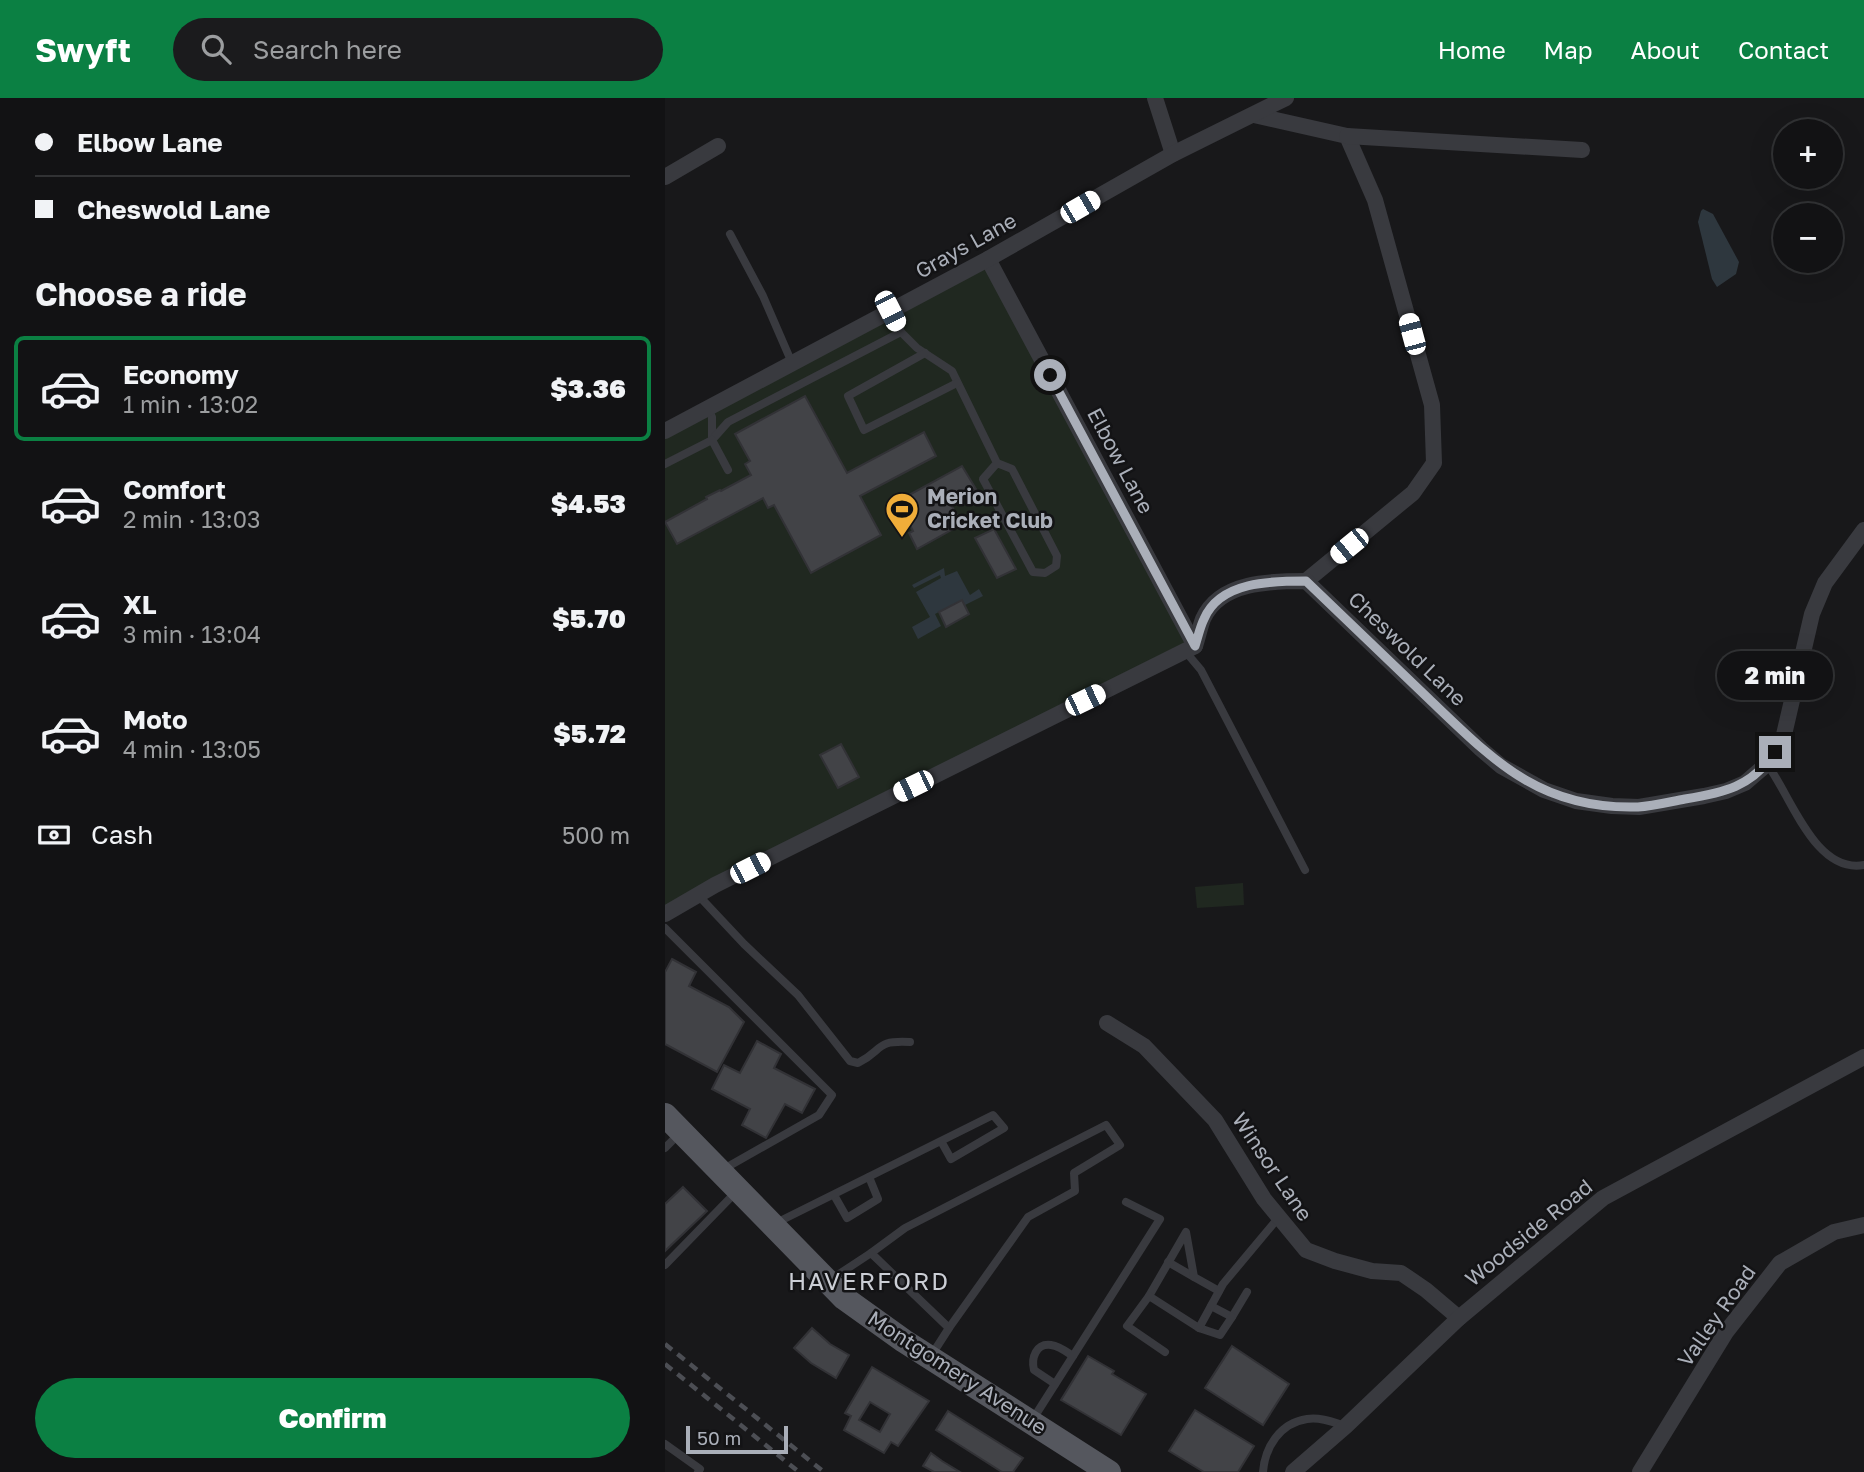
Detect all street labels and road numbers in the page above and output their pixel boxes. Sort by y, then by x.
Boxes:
street label: Grays Lane [910,207,1021,284]
street label: Elbow Lane [1082,403,1160,518]
street label: Cheswold Lane [1343,586,1472,711]
street label: Winsor Lane [1227,1107,1319,1226]
street label: Woodside Road [1460,1173,1597,1291]
street label: Valley Road [1672,1260,1761,1371]
street label: Montgomery Avenue [863,1305,1052,1440]

